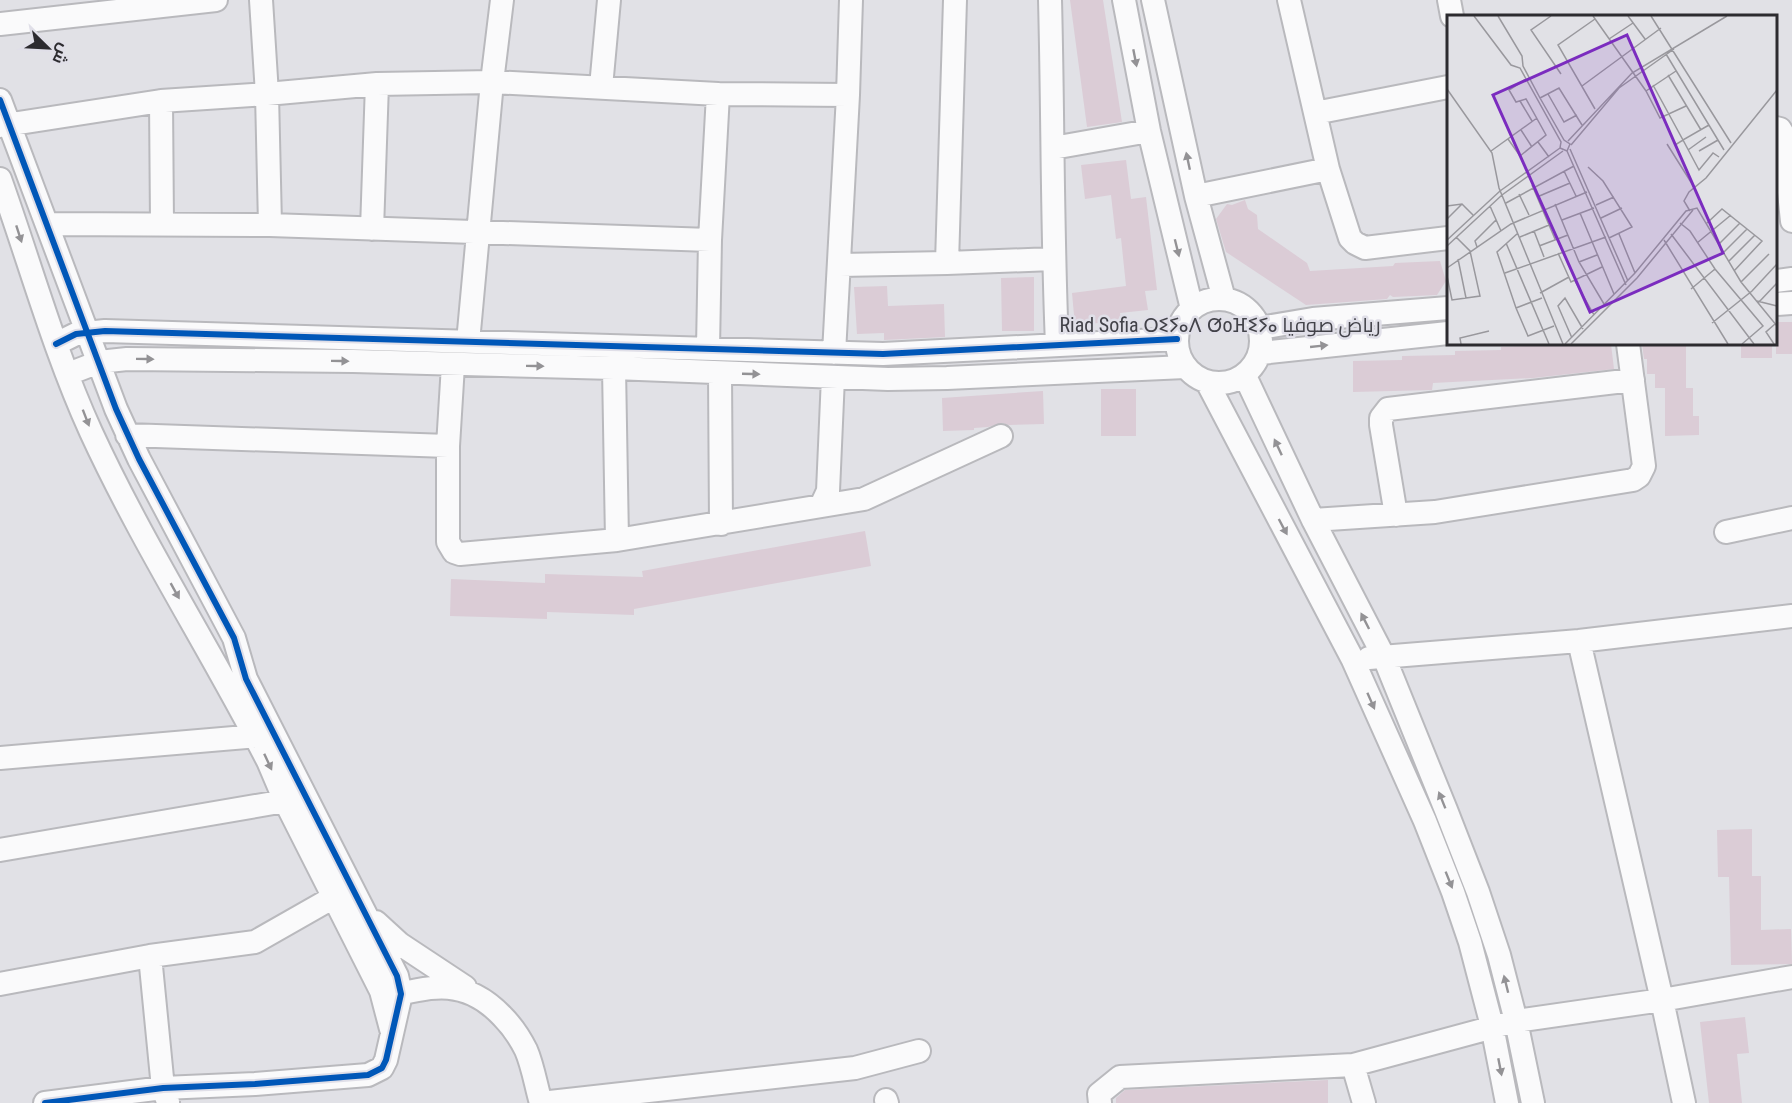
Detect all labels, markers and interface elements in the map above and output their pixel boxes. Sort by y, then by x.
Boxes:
inset map [1447,15,1777,345]
north arrow [18,18,78,78]
text: ش [48,41,74,67]
one-way arrow [1131,48,1140,67]
one-way arrow [1183,151,1192,170]
one-way arrow [15,225,25,243]
one-way arrow [1173,239,1183,257]
district label: Riad Sofia ⵔⵉⵢⴰⴷ ⵚoⴼⵉⵢⴰ رياض صوفيا [1059,313,1381,338]
one-way arrow [1309,342,1328,351]
one-way arrow [136,354,155,364]
one-way arrow [331,356,350,366]
one-way arrow [526,362,545,371]
one-way arrow [742,369,761,379]
one-way arrow [81,409,91,427]
one-way arrow [1274,438,1283,455]
one-way arrow [1278,519,1288,536]
one-way arrow [170,583,180,600]
one-way arrow [1361,613,1370,630]
one-way arrow [1366,692,1376,710]
one-way arrow [263,754,272,771]
one-way arrow [1437,791,1447,809]
one-way arrow [1444,871,1454,889]
one-way arrow [1501,975,1511,994]
one-way arrow [1496,1058,1505,1077]

